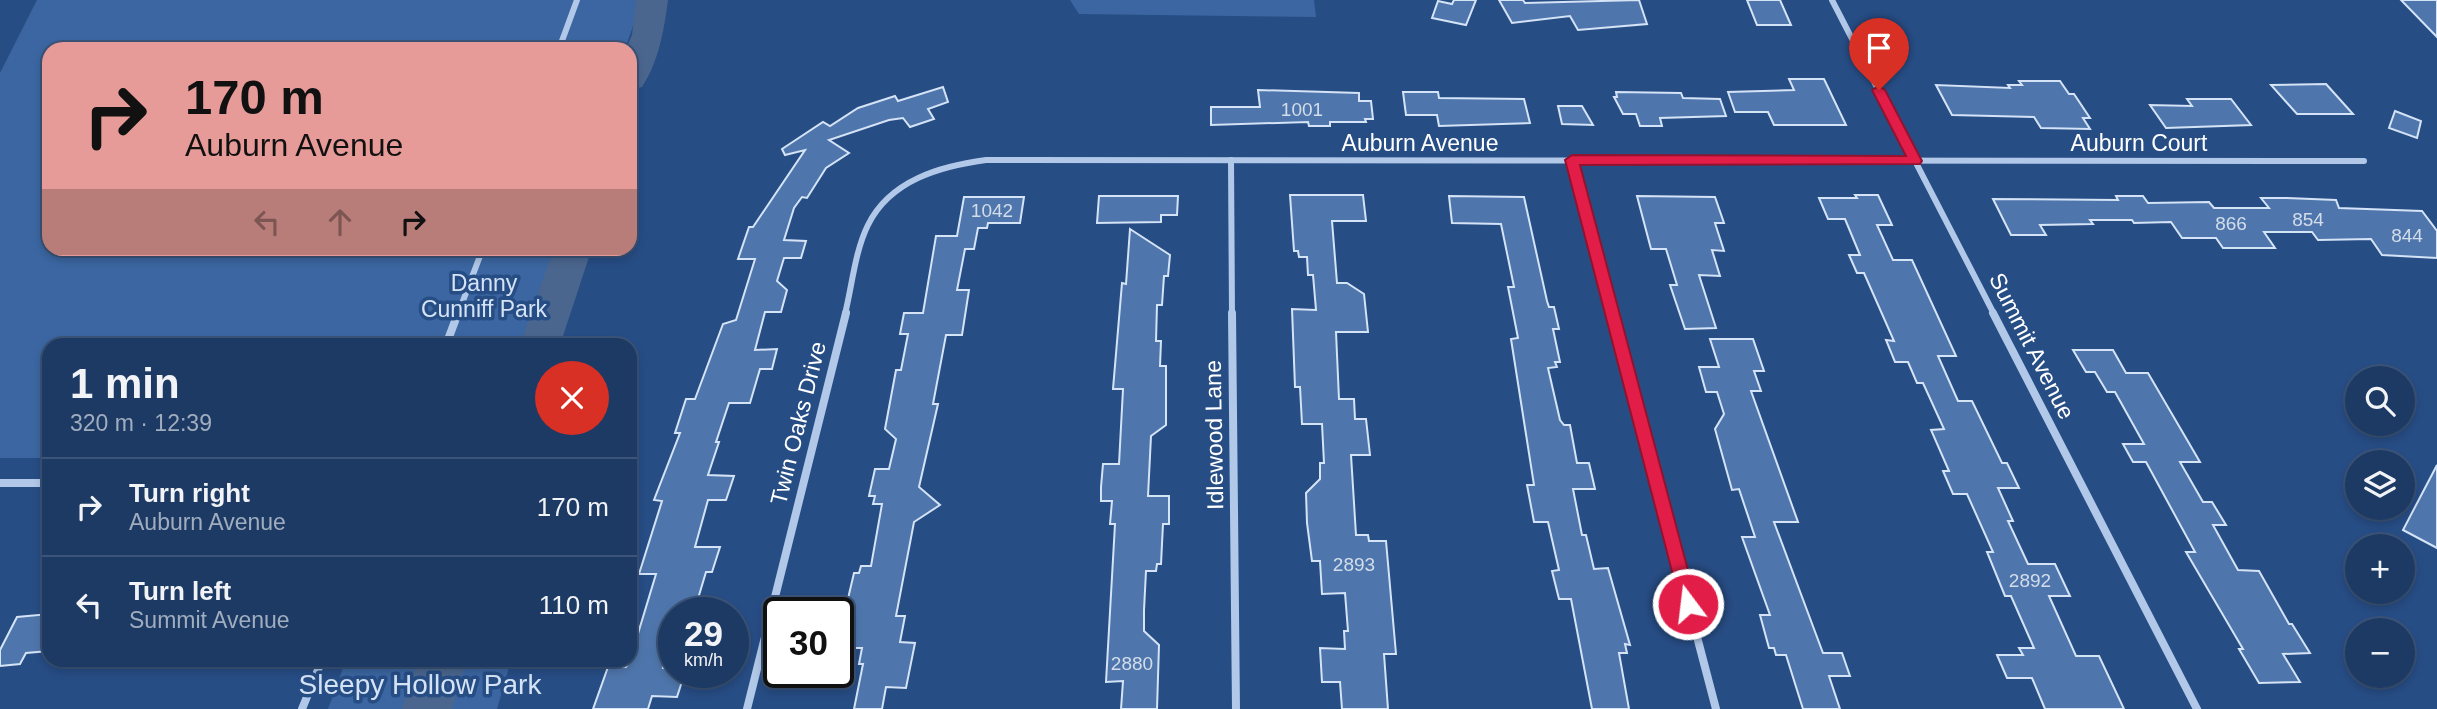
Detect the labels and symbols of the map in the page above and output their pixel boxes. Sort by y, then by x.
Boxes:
pin [1849,18,1909,90]
house number: 1001 [1281,99,1323,120]
street label: Auburn Avenue [1342,130,1498,156]
street label: Auburn Court [2071,130,2208,156]
house number: 1042 [971,200,1013,221]
house number: 854 [2292,209,2324,230]
house number: 866 [2215,213,2247,234]
house number: 844 [2391,225,2423,246]
street label: Summit Avenue [1984,269,2080,423]
park label: Danny Cunniff Park [421,270,548,322]
street label: Twin Oaks Drive [765,339,831,507]
street label: Idlewood Lane [1200,360,1228,510]
house number: 2893 [1333,554,1375,575]
position arrow [1651,567,1725,641]
house number: 2892 [2009,570,2051,591]
speed limit sign: 30 [763,597,854,688]
house number: 2880 [1111,653,1153,674]
park label: Sleepy Hollow Park [299,669,542,700]

